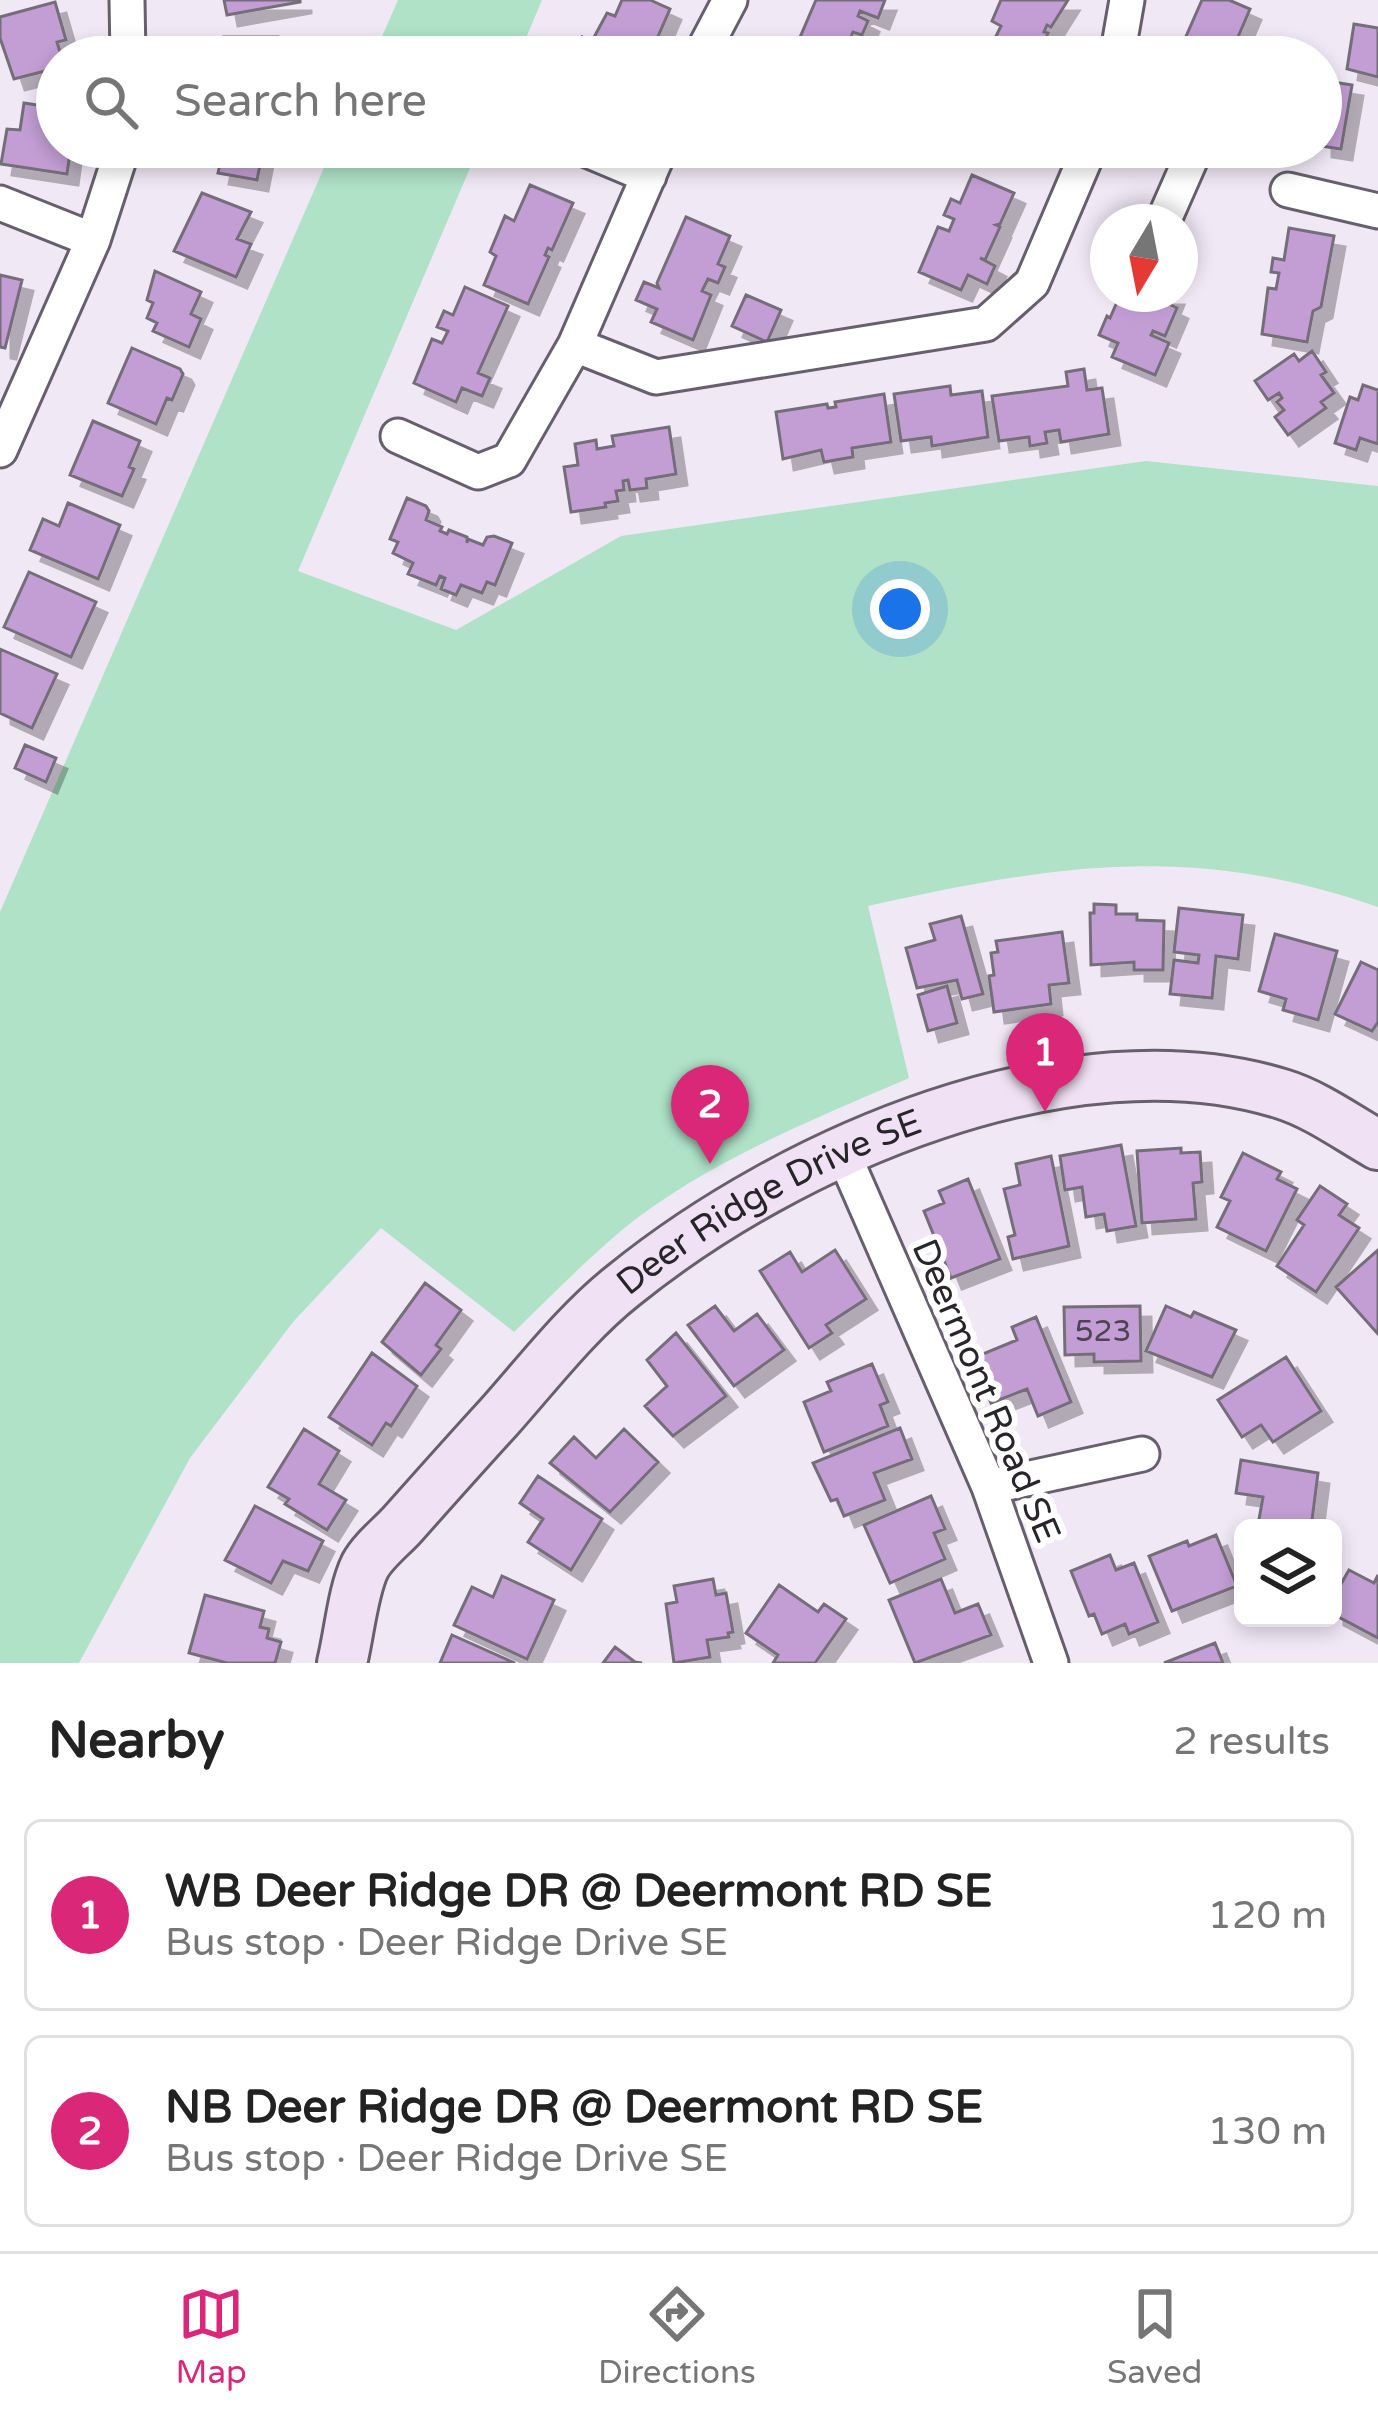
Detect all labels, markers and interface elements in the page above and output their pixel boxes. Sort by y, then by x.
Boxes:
search box [36,36,1342,168]
icon: search [78,69,144,135]
text: Search here [174,75,427,129]
north arrow [1090,204,1198,312]
your location [870,579,930,639]
pin: 1 [1006,1013,1084,1112]
pin: 2 [671,1065,749,1164]
street label: Deer Ridge Drive SE [608,1100,927,1304]
street label: Deermont Road SE [903,1233,1069,1549]
house number: 523 [1075,1313,1131,1350]
map controls [1234,1519,1342,1627]
button: layers [1234,1519,1342,1627]
text: Nearby [48,1710,225,1772]
text: 2 results [1173,1718,1330,1765]
text: WB Deer Ridge DR @ Deermont RD SE [165,1865,993,1919]
text: 1 [78,1892,102,1939]
text: 120 m [1208,1892,1327,1939]
text: Bus stop · Deer Ridge Drive SE [165,1919,728,1966]
text: NB Deer Ridge DR @ Deermont RD SE [165,2081,983,2135]
text: 2 [78,2108,102,2155]
text: 130 m [1208,2108,1327,2155]
text: Bus stop · Deer Ridge Drive SE [165,2135,728,2182]
tab: Map [176,2281,247,2392]
tab: Directions [598,2281,756,2392]
tab: Saved [1107,2281,1202,2392]

